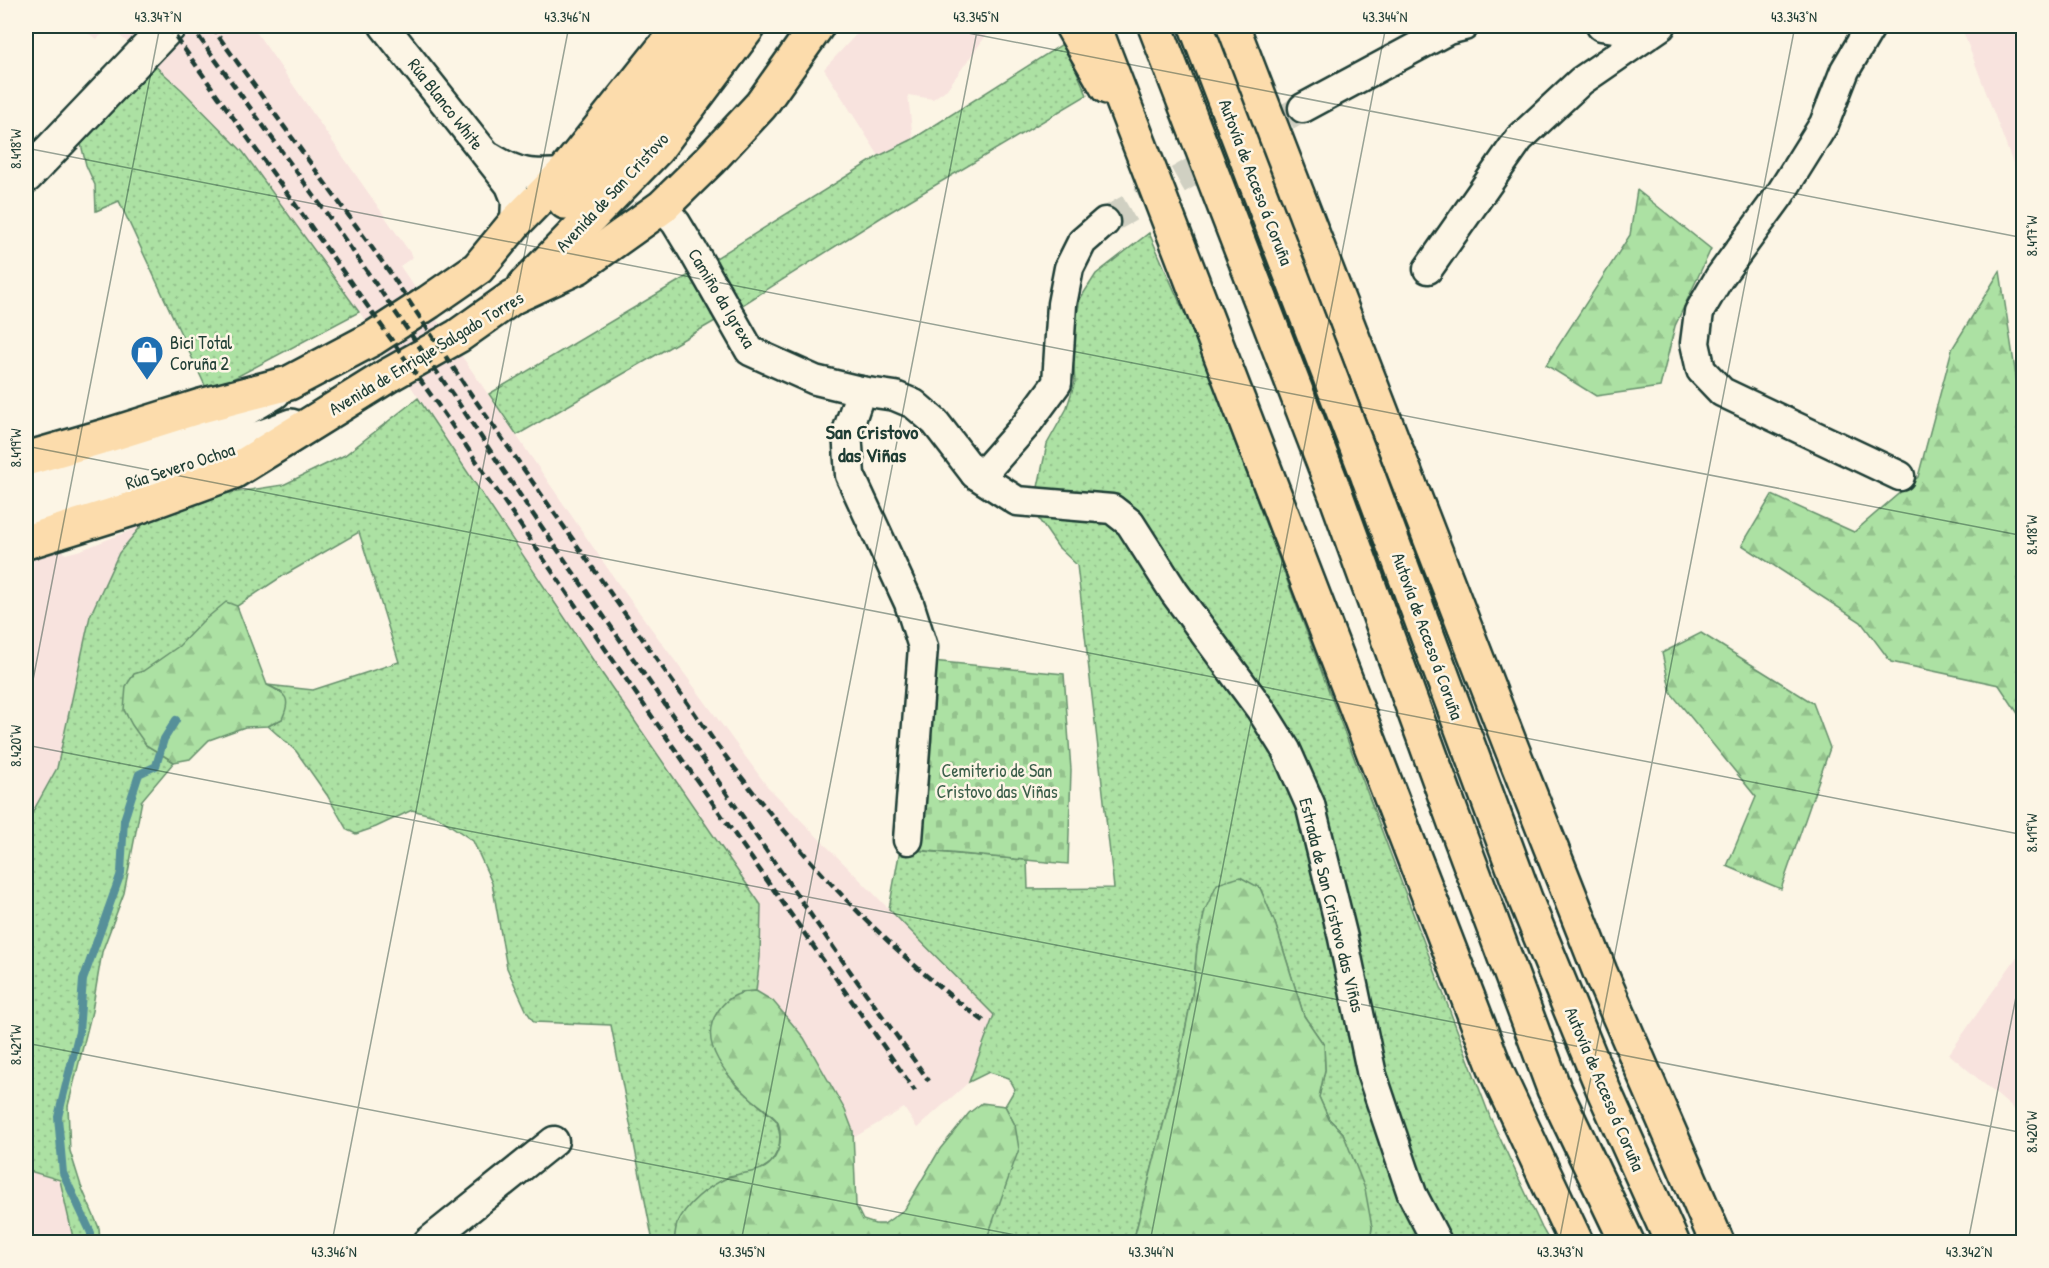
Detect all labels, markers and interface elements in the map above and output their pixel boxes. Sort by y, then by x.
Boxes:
text: 43.347°N [135,6,181,27]
text: 43.346°N [544,6,590,27]
text: 43.345°N [953,6,999,27]
text: 43.344°N [1363,6,1408,27]
text: 43.343°N [1771,6,1817,27]
street label: Rúa Blanco White [402,53,490,155]
street label: Autovía de Acceso á Coruña [1213,95,1299,269]
street label: Avenida de San Cristovo [550,127,674,257]
text: 8.418°W [5,128,26,169]
text: 8.417°W [2021,215,2042,256]
street label: Camiño da Igrexa [682,243,762,353]
street label: Avenida de Enrique Salgado Torres [324,285,528,421]
place label: Bici Total Coruña 2 [170,330,232,376]
shop icon: Bici Total Coruña 2 [129,334,165,381]
district label: San Cristovo das Viñas [826,418,918,468]
text: 8.419°W [5,428,26,468]
street label: Rúa Severo Ochoa [122,437,238,495]
text: 8.418°W [2021,514,2042,555]
street label: Autovía de Acceso á Coruña [1386,549,1470,723]
text: 8.420°W [5,724,26,767]
park label: Cemiterio de San Cristovo das Viñas [936,758,1058,804]
street label: Estrada de San Cristovo das Viñas [1293,795,1371,1015]
text: 8.419°W [2021,813,2042,853]
street label: Autovía de Acceso á Coruña [1559,1003,1651,1175]
text: 8.421°W [5,1024,26,1065]
text: 8.420°W [2021,1110,2042,1153]
text: 43.346°N [311,1241,357,1262]
text: 43.345°N [719,1241,765,1262]
text: 43.344°N [1129,1241,1174,1262]
text: 43.343°N [1537,1241,1583,1262]
text: 43.342°N [1946,1241,1992,1262]

